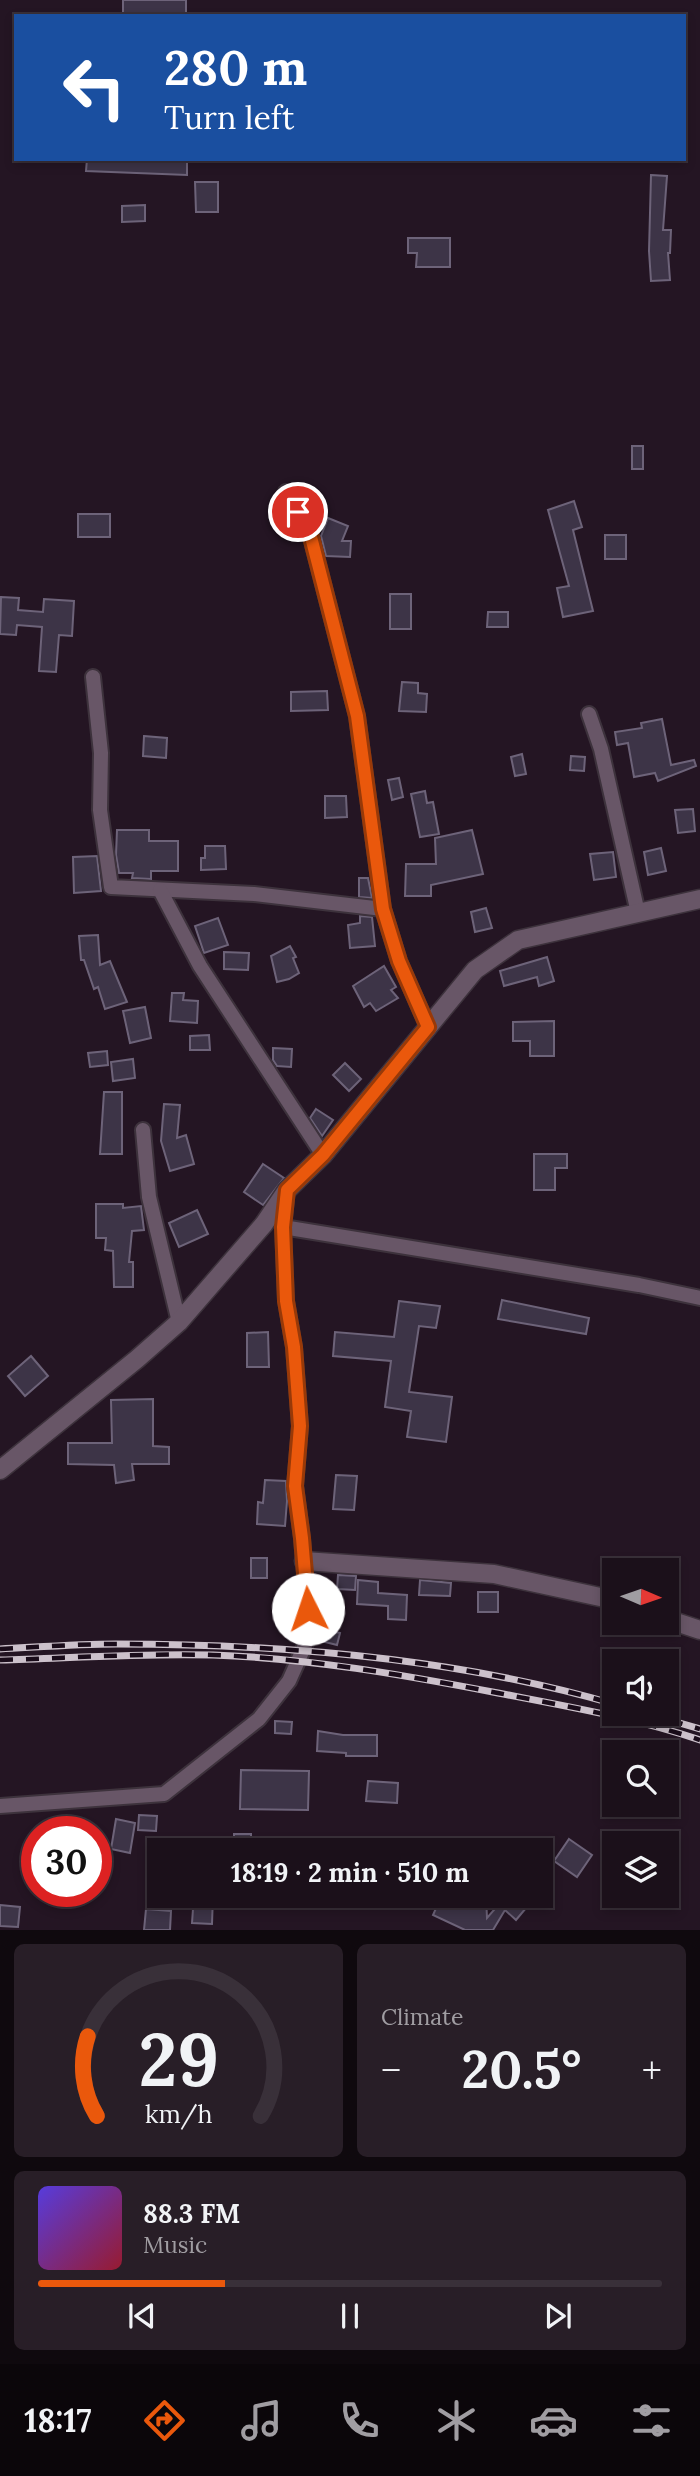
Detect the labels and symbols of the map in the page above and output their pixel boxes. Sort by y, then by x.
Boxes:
pin [268,482,328,542]
north arrow [602,1558,679,1634]
position arrow [271,1572,345,1646]
speed limit sign: 30 [21,1816,112,1907]

